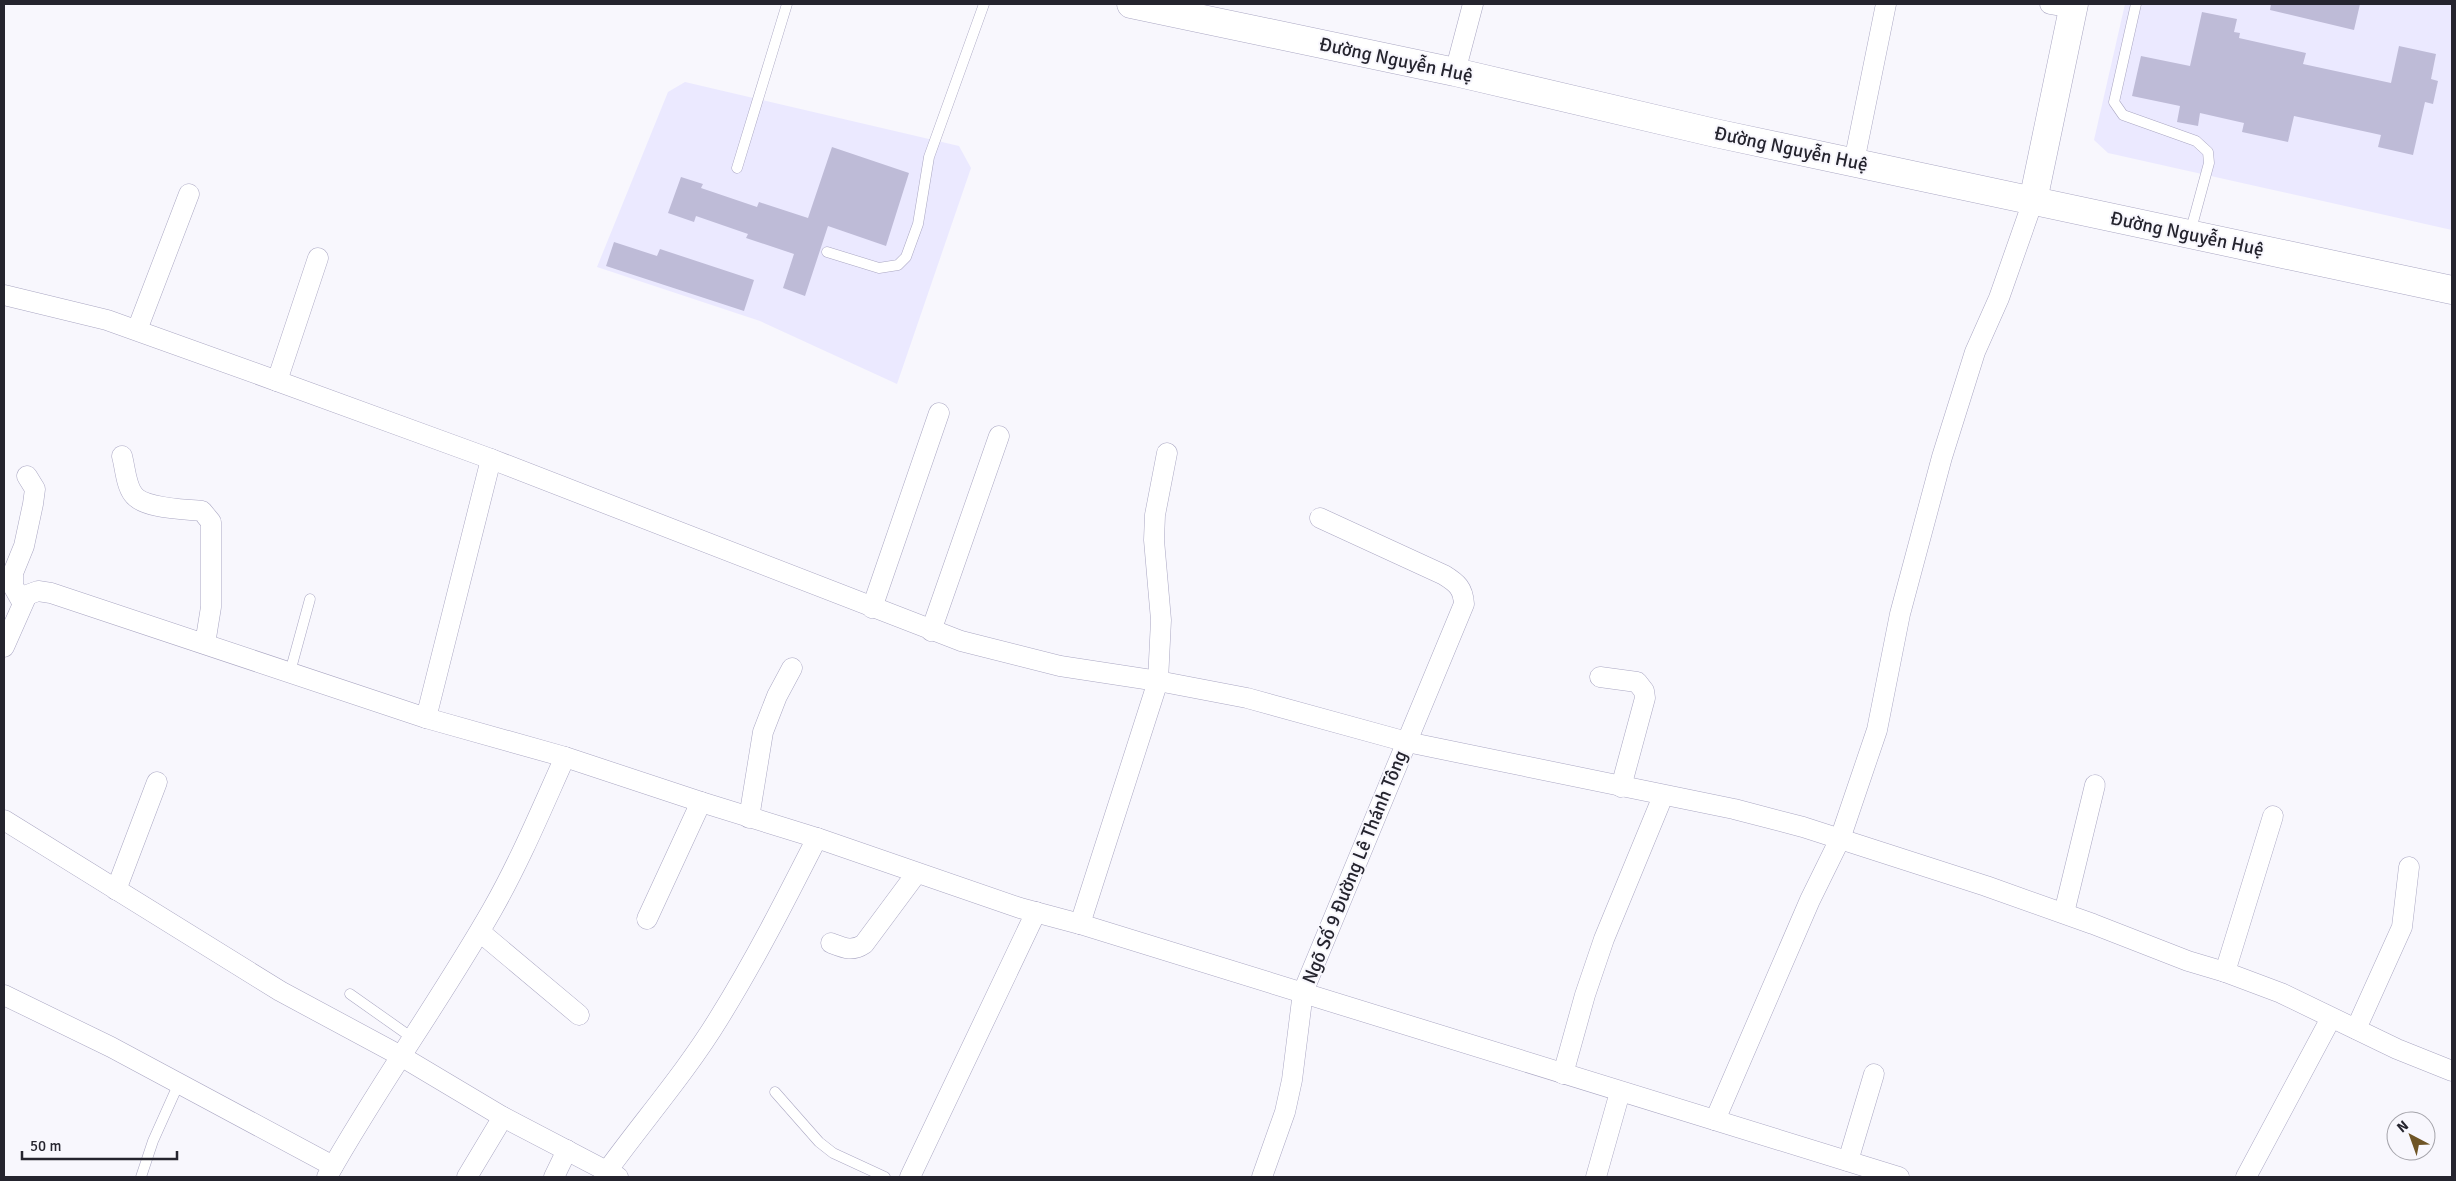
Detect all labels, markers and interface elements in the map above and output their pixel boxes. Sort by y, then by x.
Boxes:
street label: Đường Nguyễn Huệ [1317,32,1475,88]
street label: Đường Nguyễn Huệ [1712,121,1870,177]
street label: Đường Nguyễn Huệ [2108,206,2266,262]
street label: Ngõ Số 9 Đường Lê Thánh Tông [1297,747,1413,987]
north arrow [2386,1111,2436,1161]
text: N [2394,1117,2412,1136]
scale bar [22,1128,178,1160]
text: 50 m [30,1137,61,1155]

